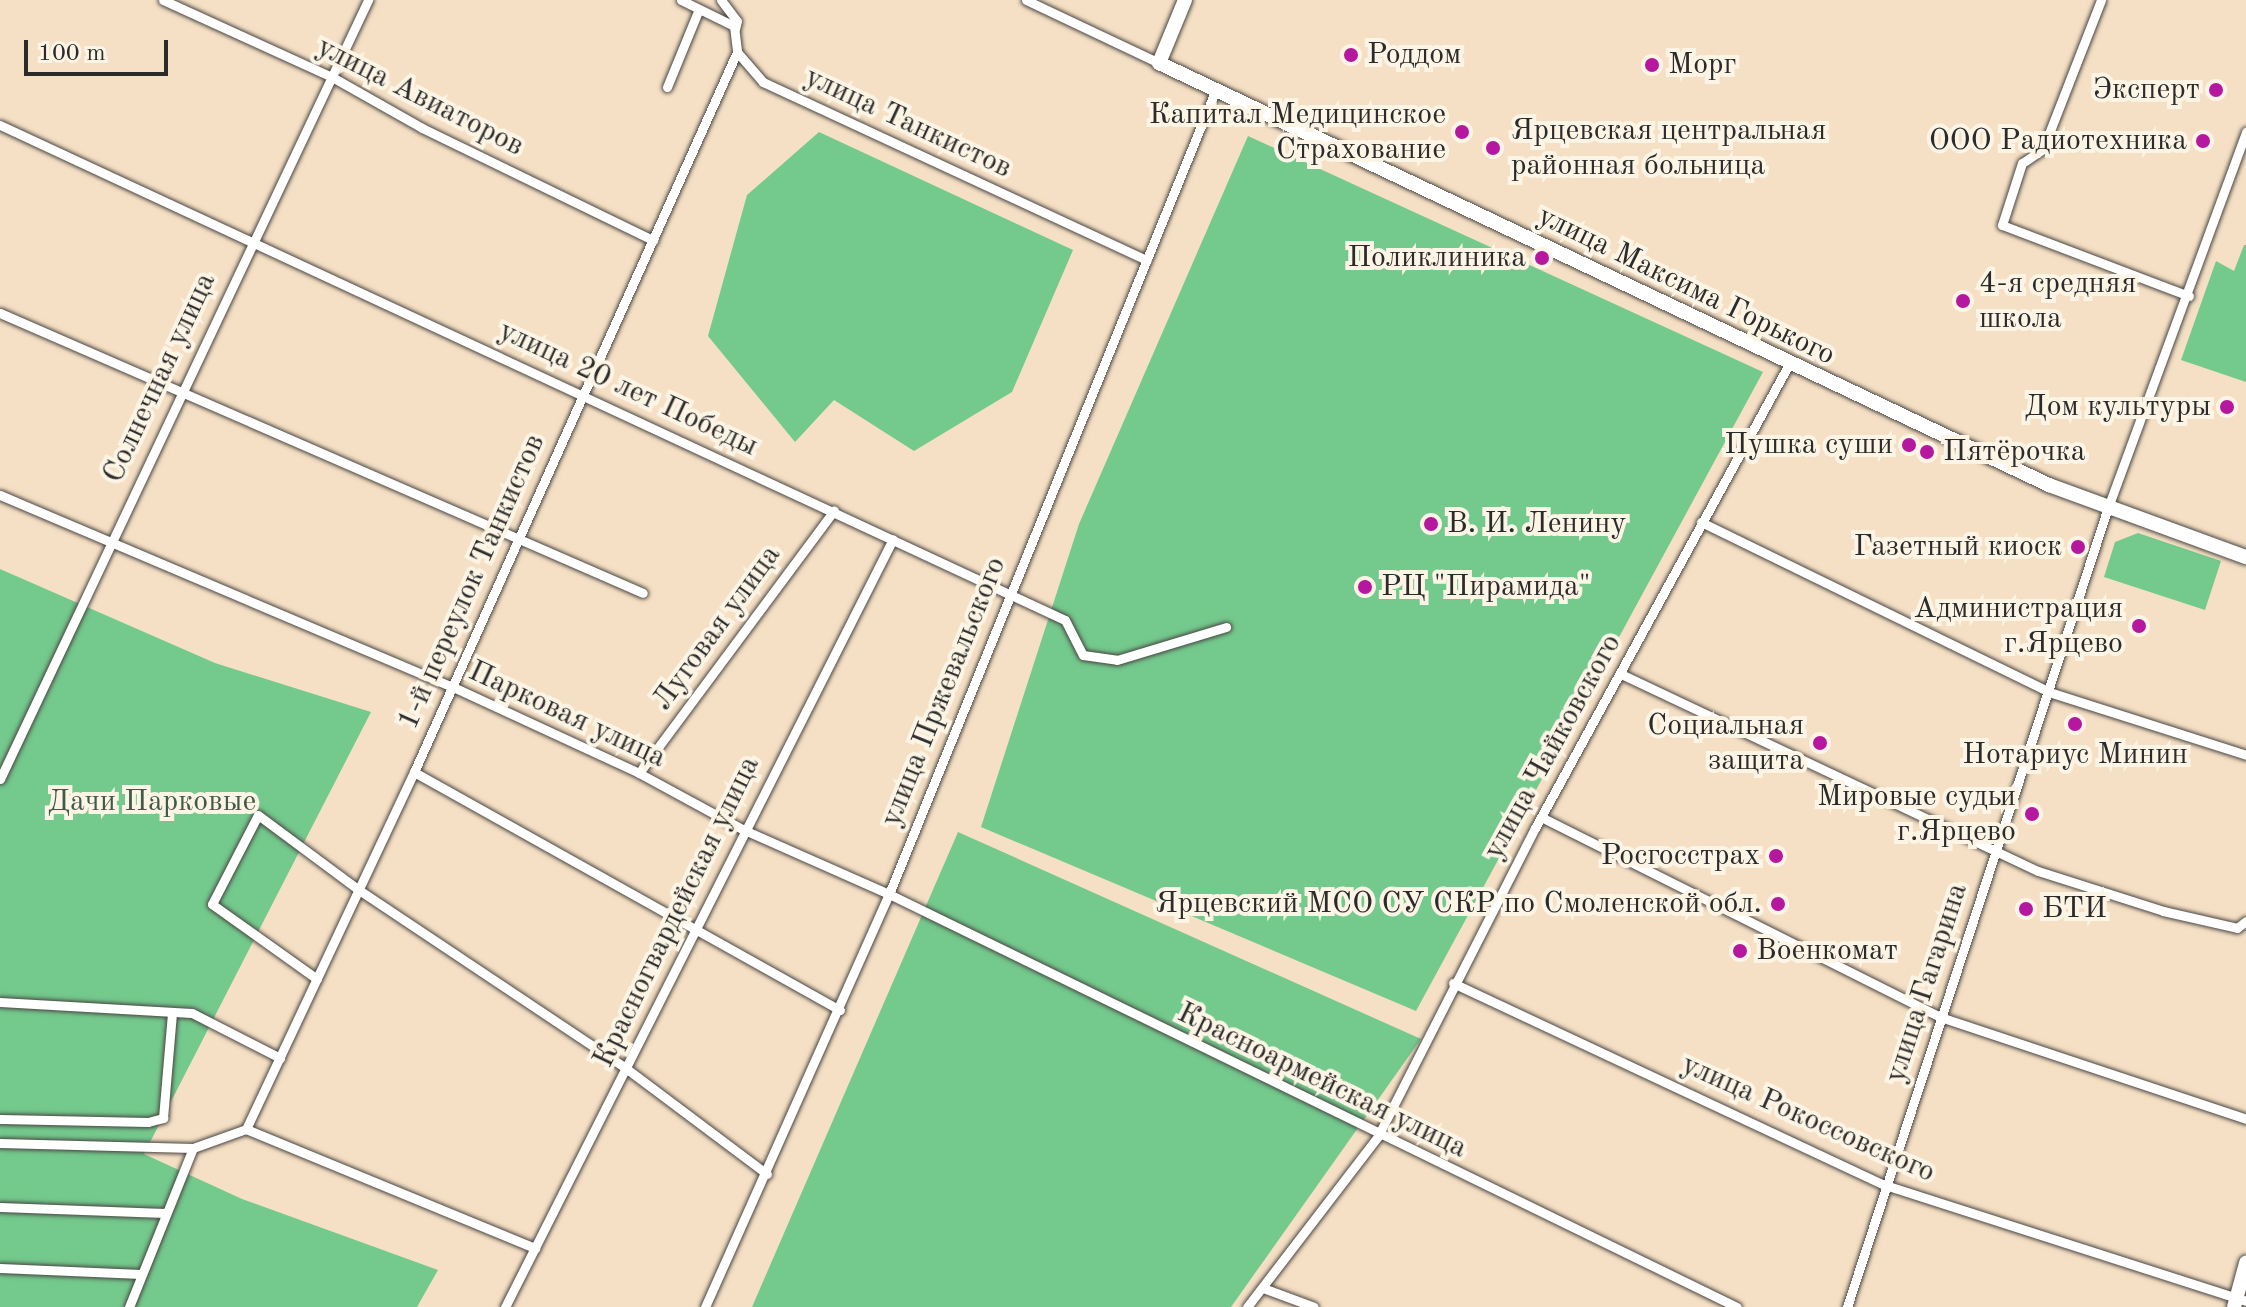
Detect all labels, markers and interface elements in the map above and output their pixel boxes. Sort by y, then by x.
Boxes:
scale bar [28,24,172,74]
street label: улица Авиаторов [311,29,529,165]
place label: Роддом [1367,37,1461,73]
text: 100 m [38,42,106,66]
marker: Роддом [1342,46,1360,64]
place label: Морг [1668,47,1737,83]
marker: Морг [1643,56,1661,74]
street label: улица Танкистов [799,59,1017,187]
place label: Эксперт [2093,72,2200,108]
marker: Эксперт [2207,81,2225,99]
place label: Капитал Медицинское Страхование [1149,97,1446,168]
place label: Ярцевская центральная районная больница [1511,113,1826,184]
marker: Капитал Медицинское Страхование [1453,123,1471,141]
place label: ООО Радиотехника [1929,123,2187,159]
marker: ООО Радиотехника [2194,132,2212,150]
marker: Ярцевская центральная районная больница [1482,137,1504,159]
street label: улица Максима Горького [1531,198,1841,374]
place label: Поликлиника [1347,240,1526,276]
marker: Поликлиника [1533,249,1551,267]
place label: 4-я средняя школа [1979,266,2136,336]
street label: Солнечная улица [96,267,224,489]
marker: 4-я средняя школа [1954,292,1972,310]
street label: улица 20 лет Победы [493,313,763,465]
place label: Дом культуры [2024,389,2211,425]
marker: Дом культуры [2218,398,2236,416]
place label: Пушка суши [1724,427,1893,463]
street label: 1-й переулок Танкистов [391,429,553,735]
place label: Пятёрочка [1943,434,2085,470]
marker: Пушка суши [1900,436,1918,454]
marker: Пятёрочка [1918,443,1936,461]
place label: В. И. Ленину [1447,506,1626,542]
marker: В. И. Ленину [1422,515,1440,533]
place label: Газетный киоск [1853,529,2062,565]
street label: Луговая улица [645,538,789,718]
marker: Газетный киоск [2069,538,2087,556]
street label: улица Пржевальского [873,552,1015,832]
place label: РЦ "Пирамида" [1381,569,1591,605]
marker: РЦ "Пирамида" [1356,578,1374,596]
place label: Администрация г.Ярцево [1914,591,2123,662]
marker: Администрация г.Ярцево [2130,617,2148,635]
street label: улица Чайковского [1476,628,1630,866]
street label: Парковая улица [462,653,672,777]
place label: Социальная защита [1647,708,1804,778]
marker: Нотариус Минин [2066,715,2084,733]
marker: Социальная защита [1811,734,1829,752]
place label: Нотариус Минин [1962,737,2188,773]
street label: Красногвардейская улица [586,750,768,1074]
place label: Мировые судьи г.Ярцево [1817,779,2016,850]
park label: Дачи Парковые [48,784,256,820]
marker: Мировые судьи г.Ярцево [2023,805,2041,823]
place label: Росгосстрах [1601,838,1760,874]
marker: Росгосстрах [1767,847,1785,865]
street label: улица Гагарина [1878,879,1976,1087]
place label: Ярцевский МСО СУ СКР по Смоленской обл. [1155,886,1762,922]
place label: БТИ [2042,891,2107,927]
marker: Ярцевский МСО СУ СКР по Смоленской обл. [1769,895,1787,913]
marker: БТИ [2017,900,2035,918]
place label: Военкомат [1756,933,1898,969]
marker: Военкомат [1731,942,1749,960]
street label: Красноармейская улица [1171,995,1473,1167]
street label: улица Рокоссовского [1676,1047,1940,1191]

